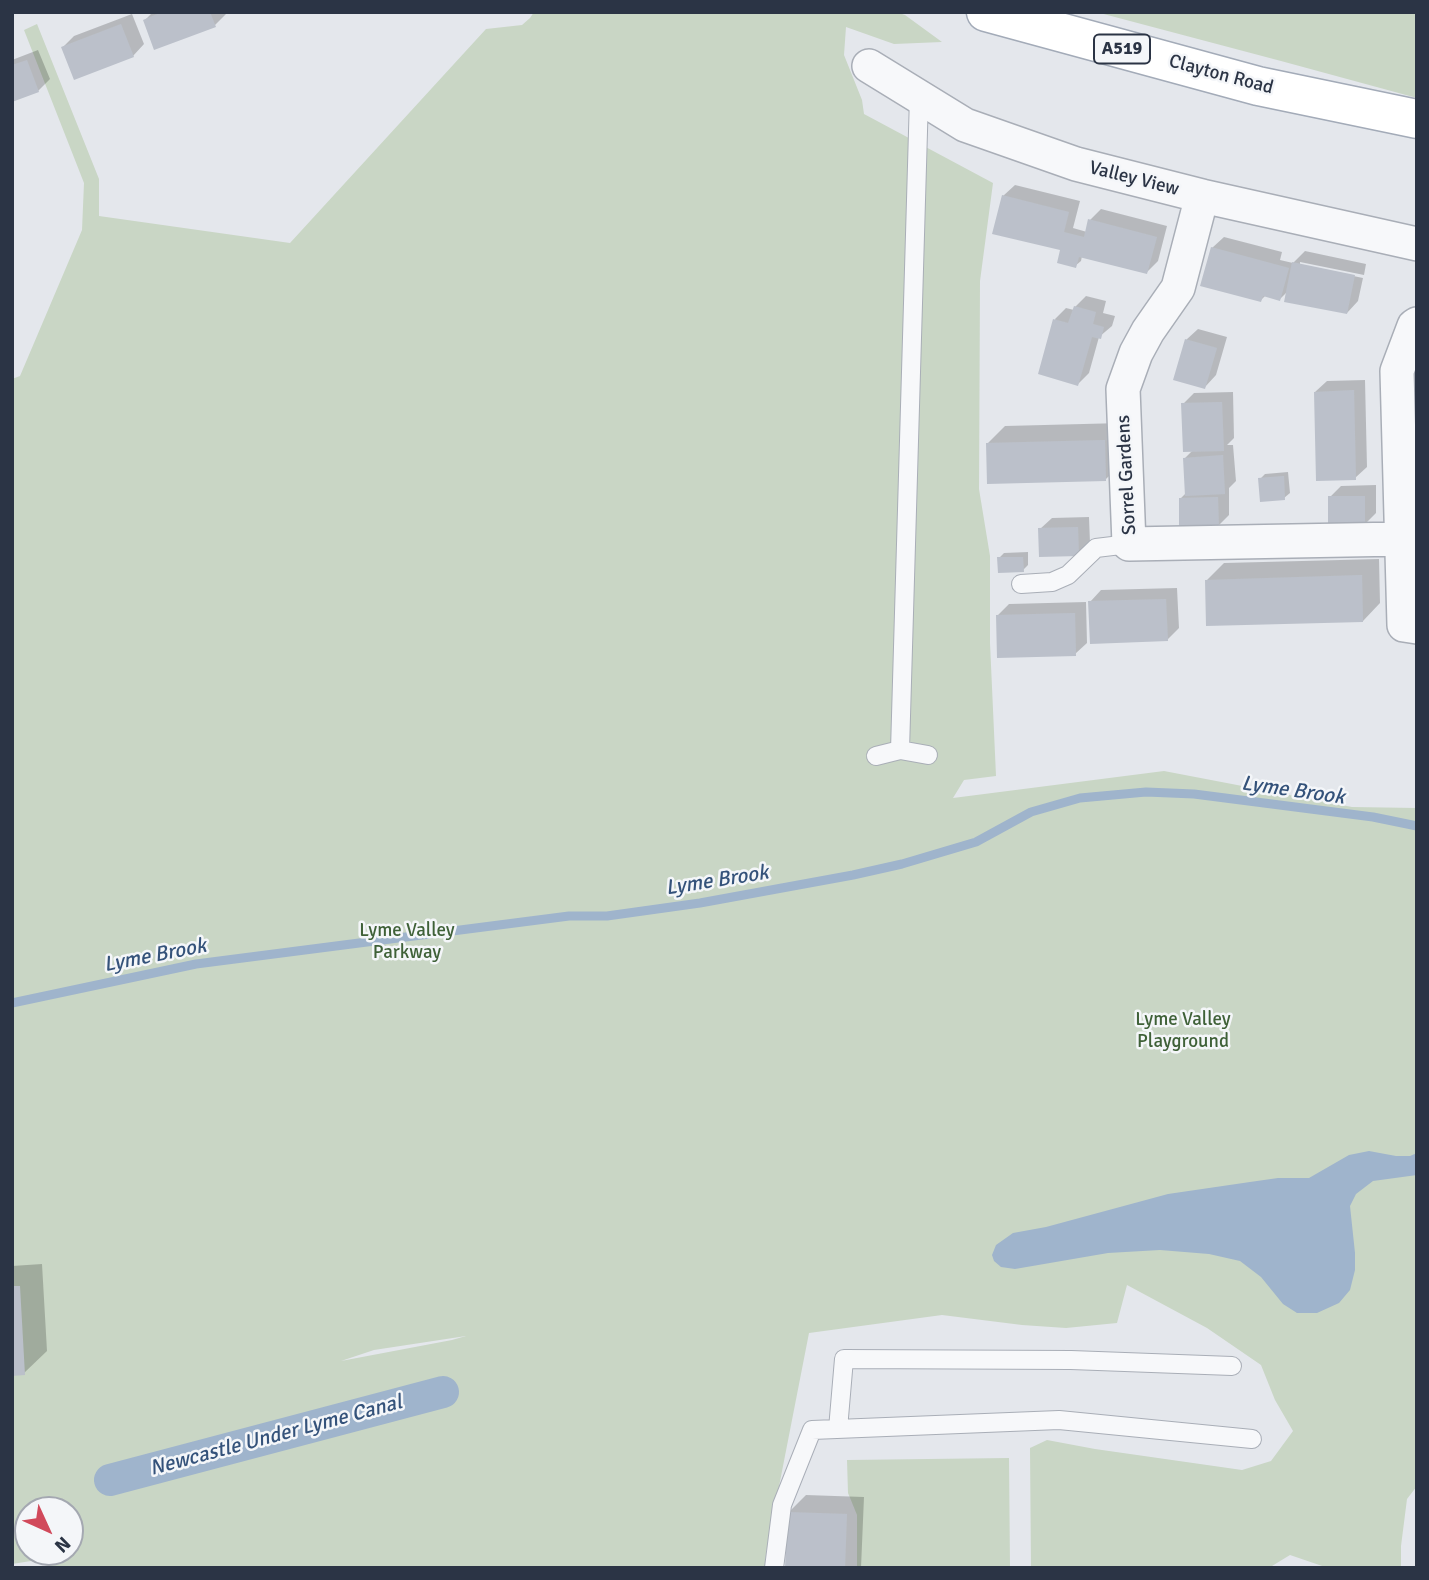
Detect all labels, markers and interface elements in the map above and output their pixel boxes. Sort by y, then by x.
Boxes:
road number: A519 [1094,34,1150,64]
street label: Clayton Road [1166,50,1276,100]
street label: Valley View [1087,157,1181,201]
street label: Sorrel Gardens [1112,414,1142,536]
water label: Lyme Brook [1240,771,1346,811]
water label: Lyme Brook [664,860,770,902]
park label: Lyme Valley Parkway [359,920,455,964]
water label: Lyme Brook [102,934,208,978]
park label: Lyme Valley Playground [1135,1009,1231,1053]
water label: Newcastle Under Lyme Canal [147,1390,405,1482]
north arrow [14,1496,84,1566]
text: N [49,1531,76,1558]

